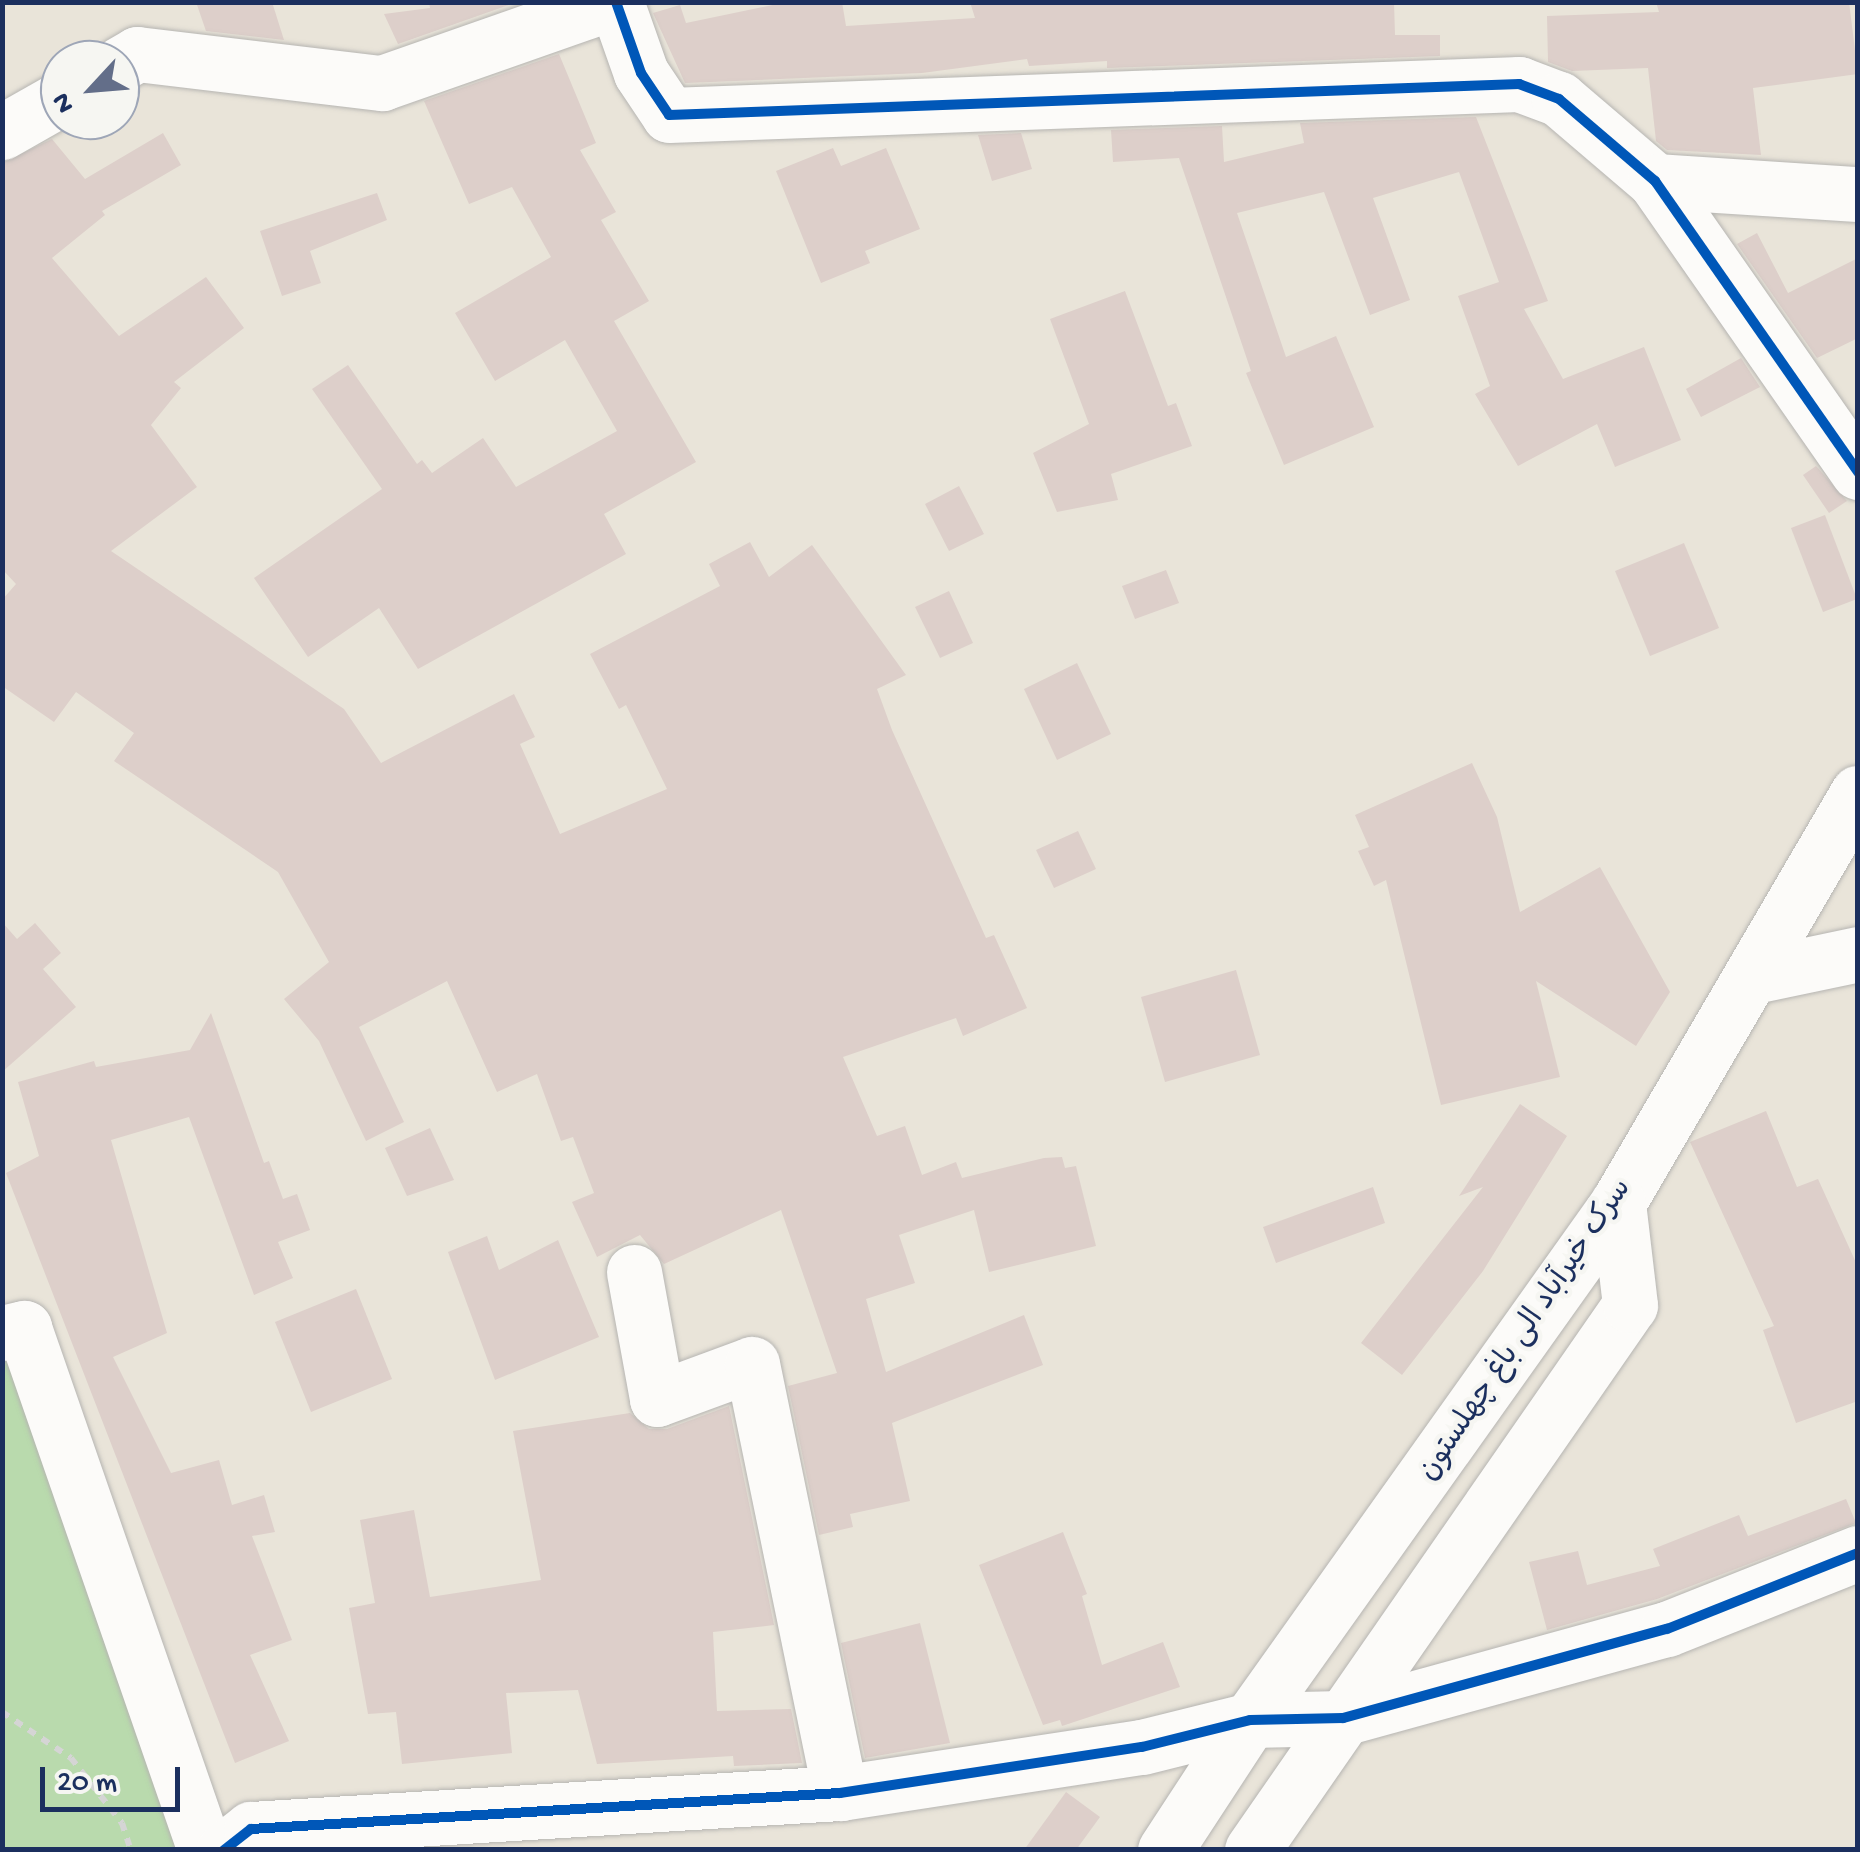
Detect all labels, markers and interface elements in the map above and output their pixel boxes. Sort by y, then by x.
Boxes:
north arrow [40,40,140,140]
text: N [46,87,83,118]
street label: سرک خیرآباد الی باغ چهلستون [1412,1173,1642,1489]
scale bar [45,1747,185,1809]
text: 20 m [57,1767,117,1802]

